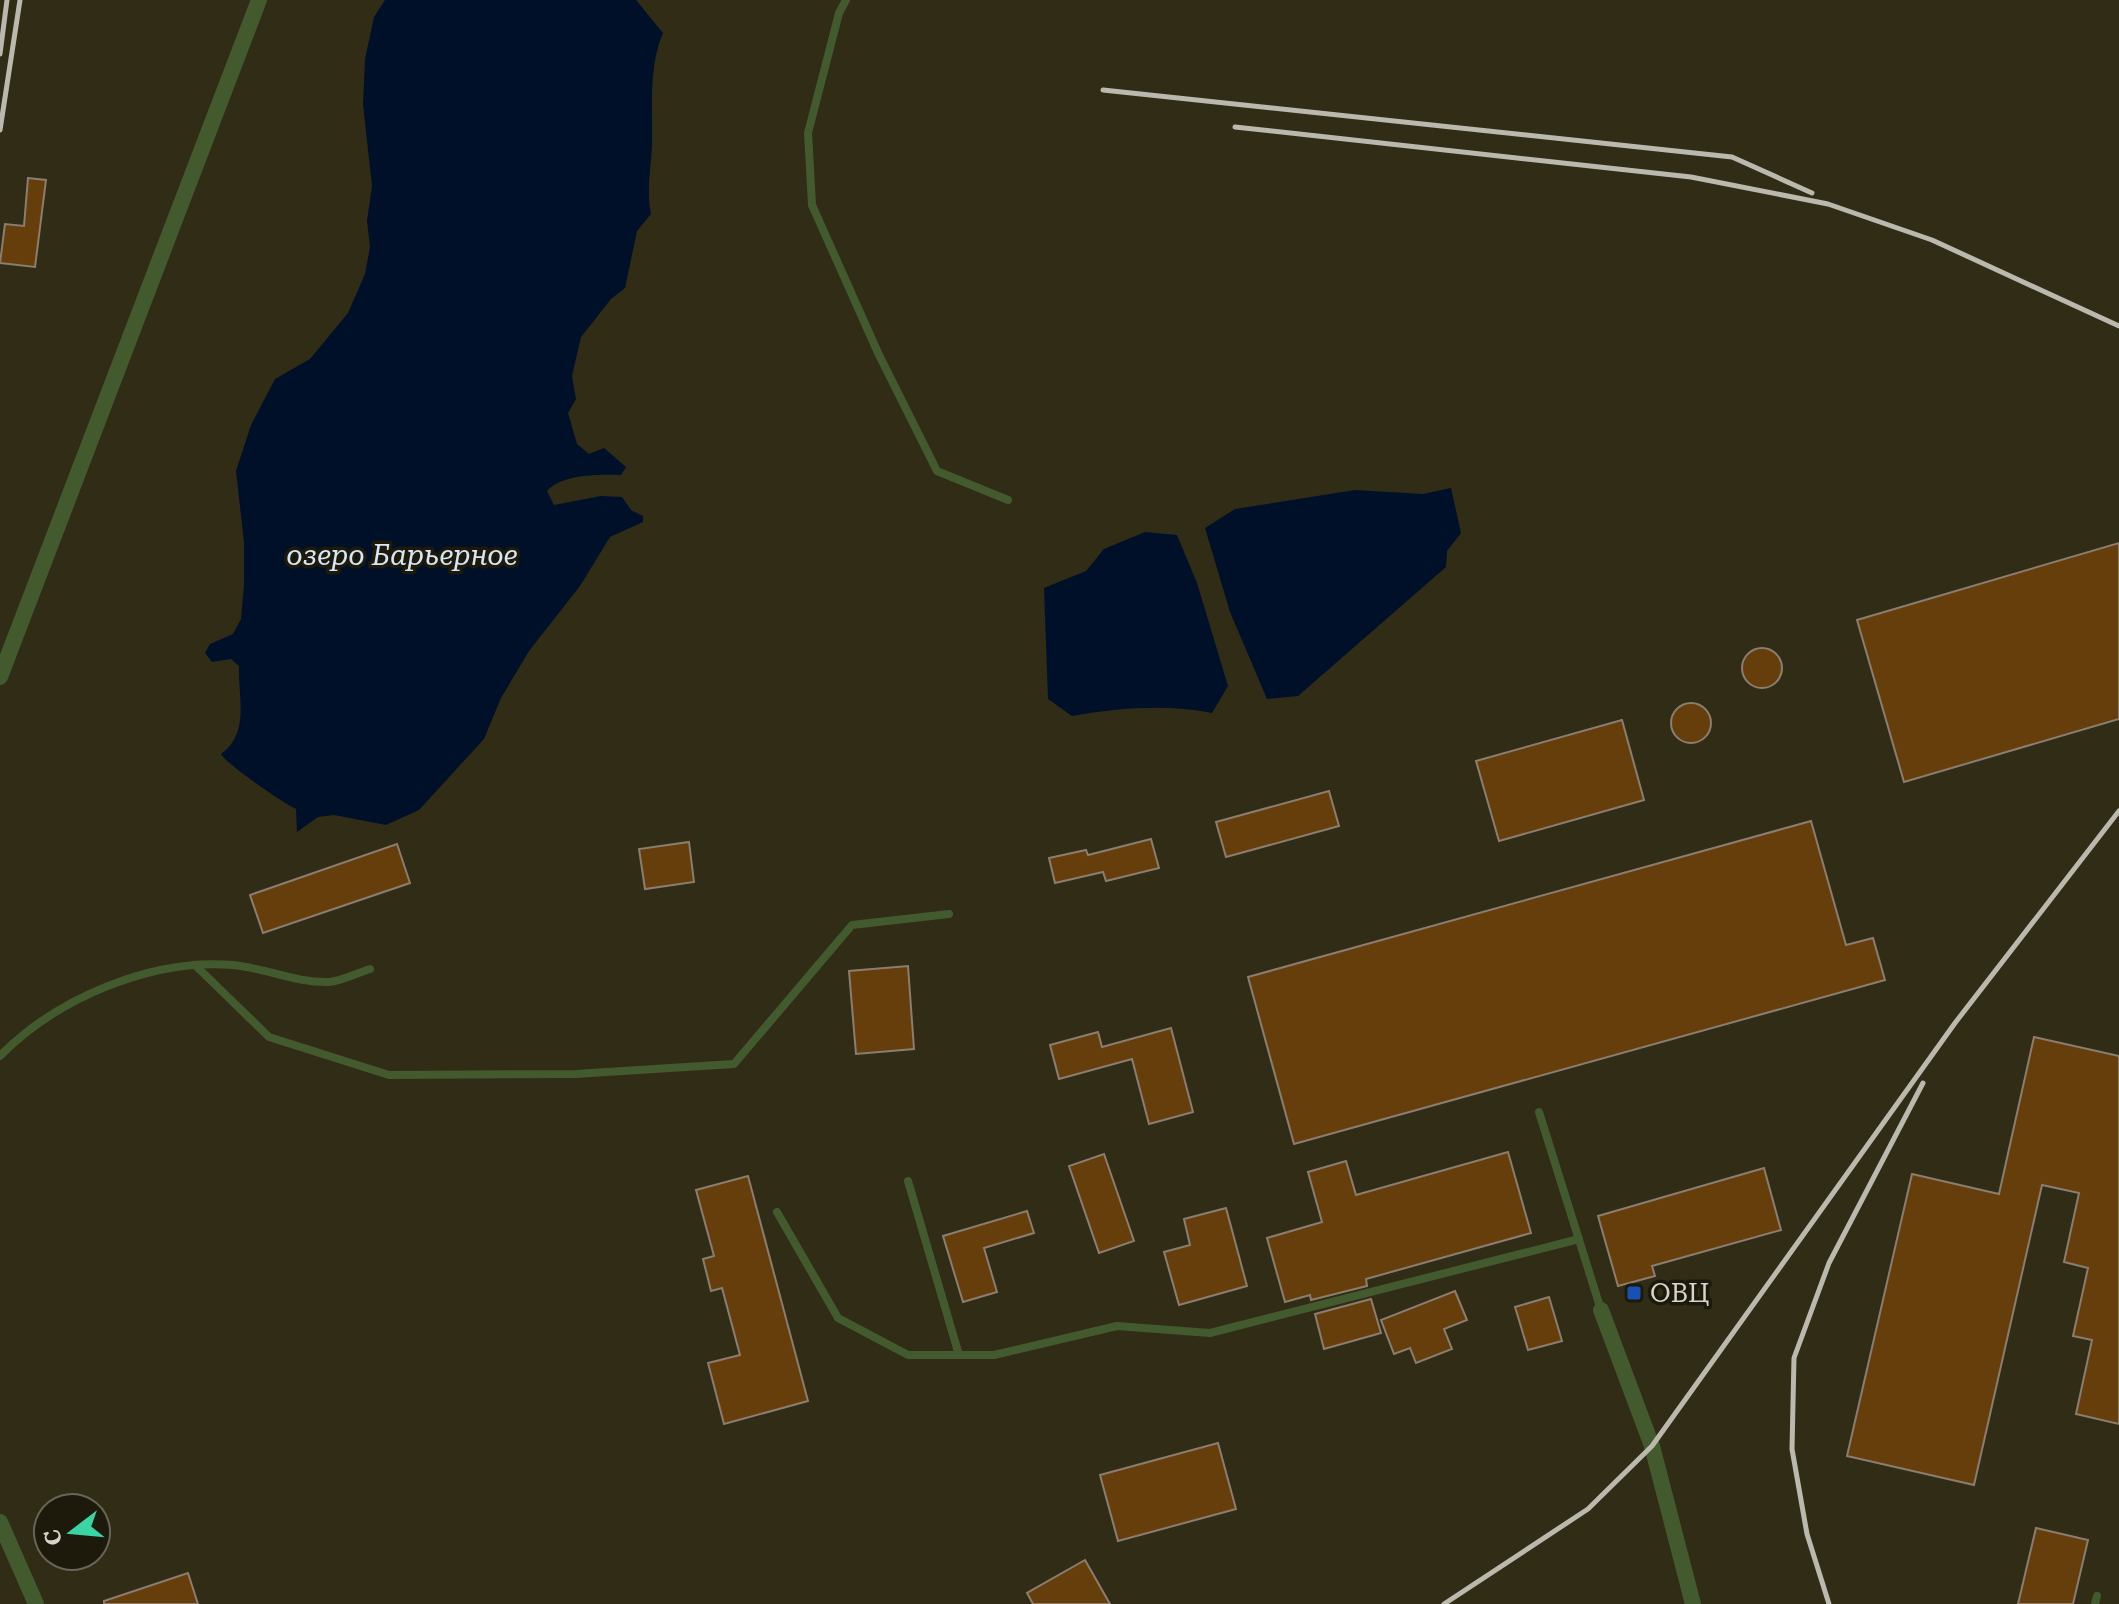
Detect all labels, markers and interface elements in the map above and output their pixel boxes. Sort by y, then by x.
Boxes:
water label: озеро Барьерное [286,539,518,572]
place label: ОВЦ [1650,1278,1709,1308]
marker: ОВЦ [1625,1284,1643,1302]
north arrow [32,1492,112,1572]
text: С [39,1527,67,1548]

